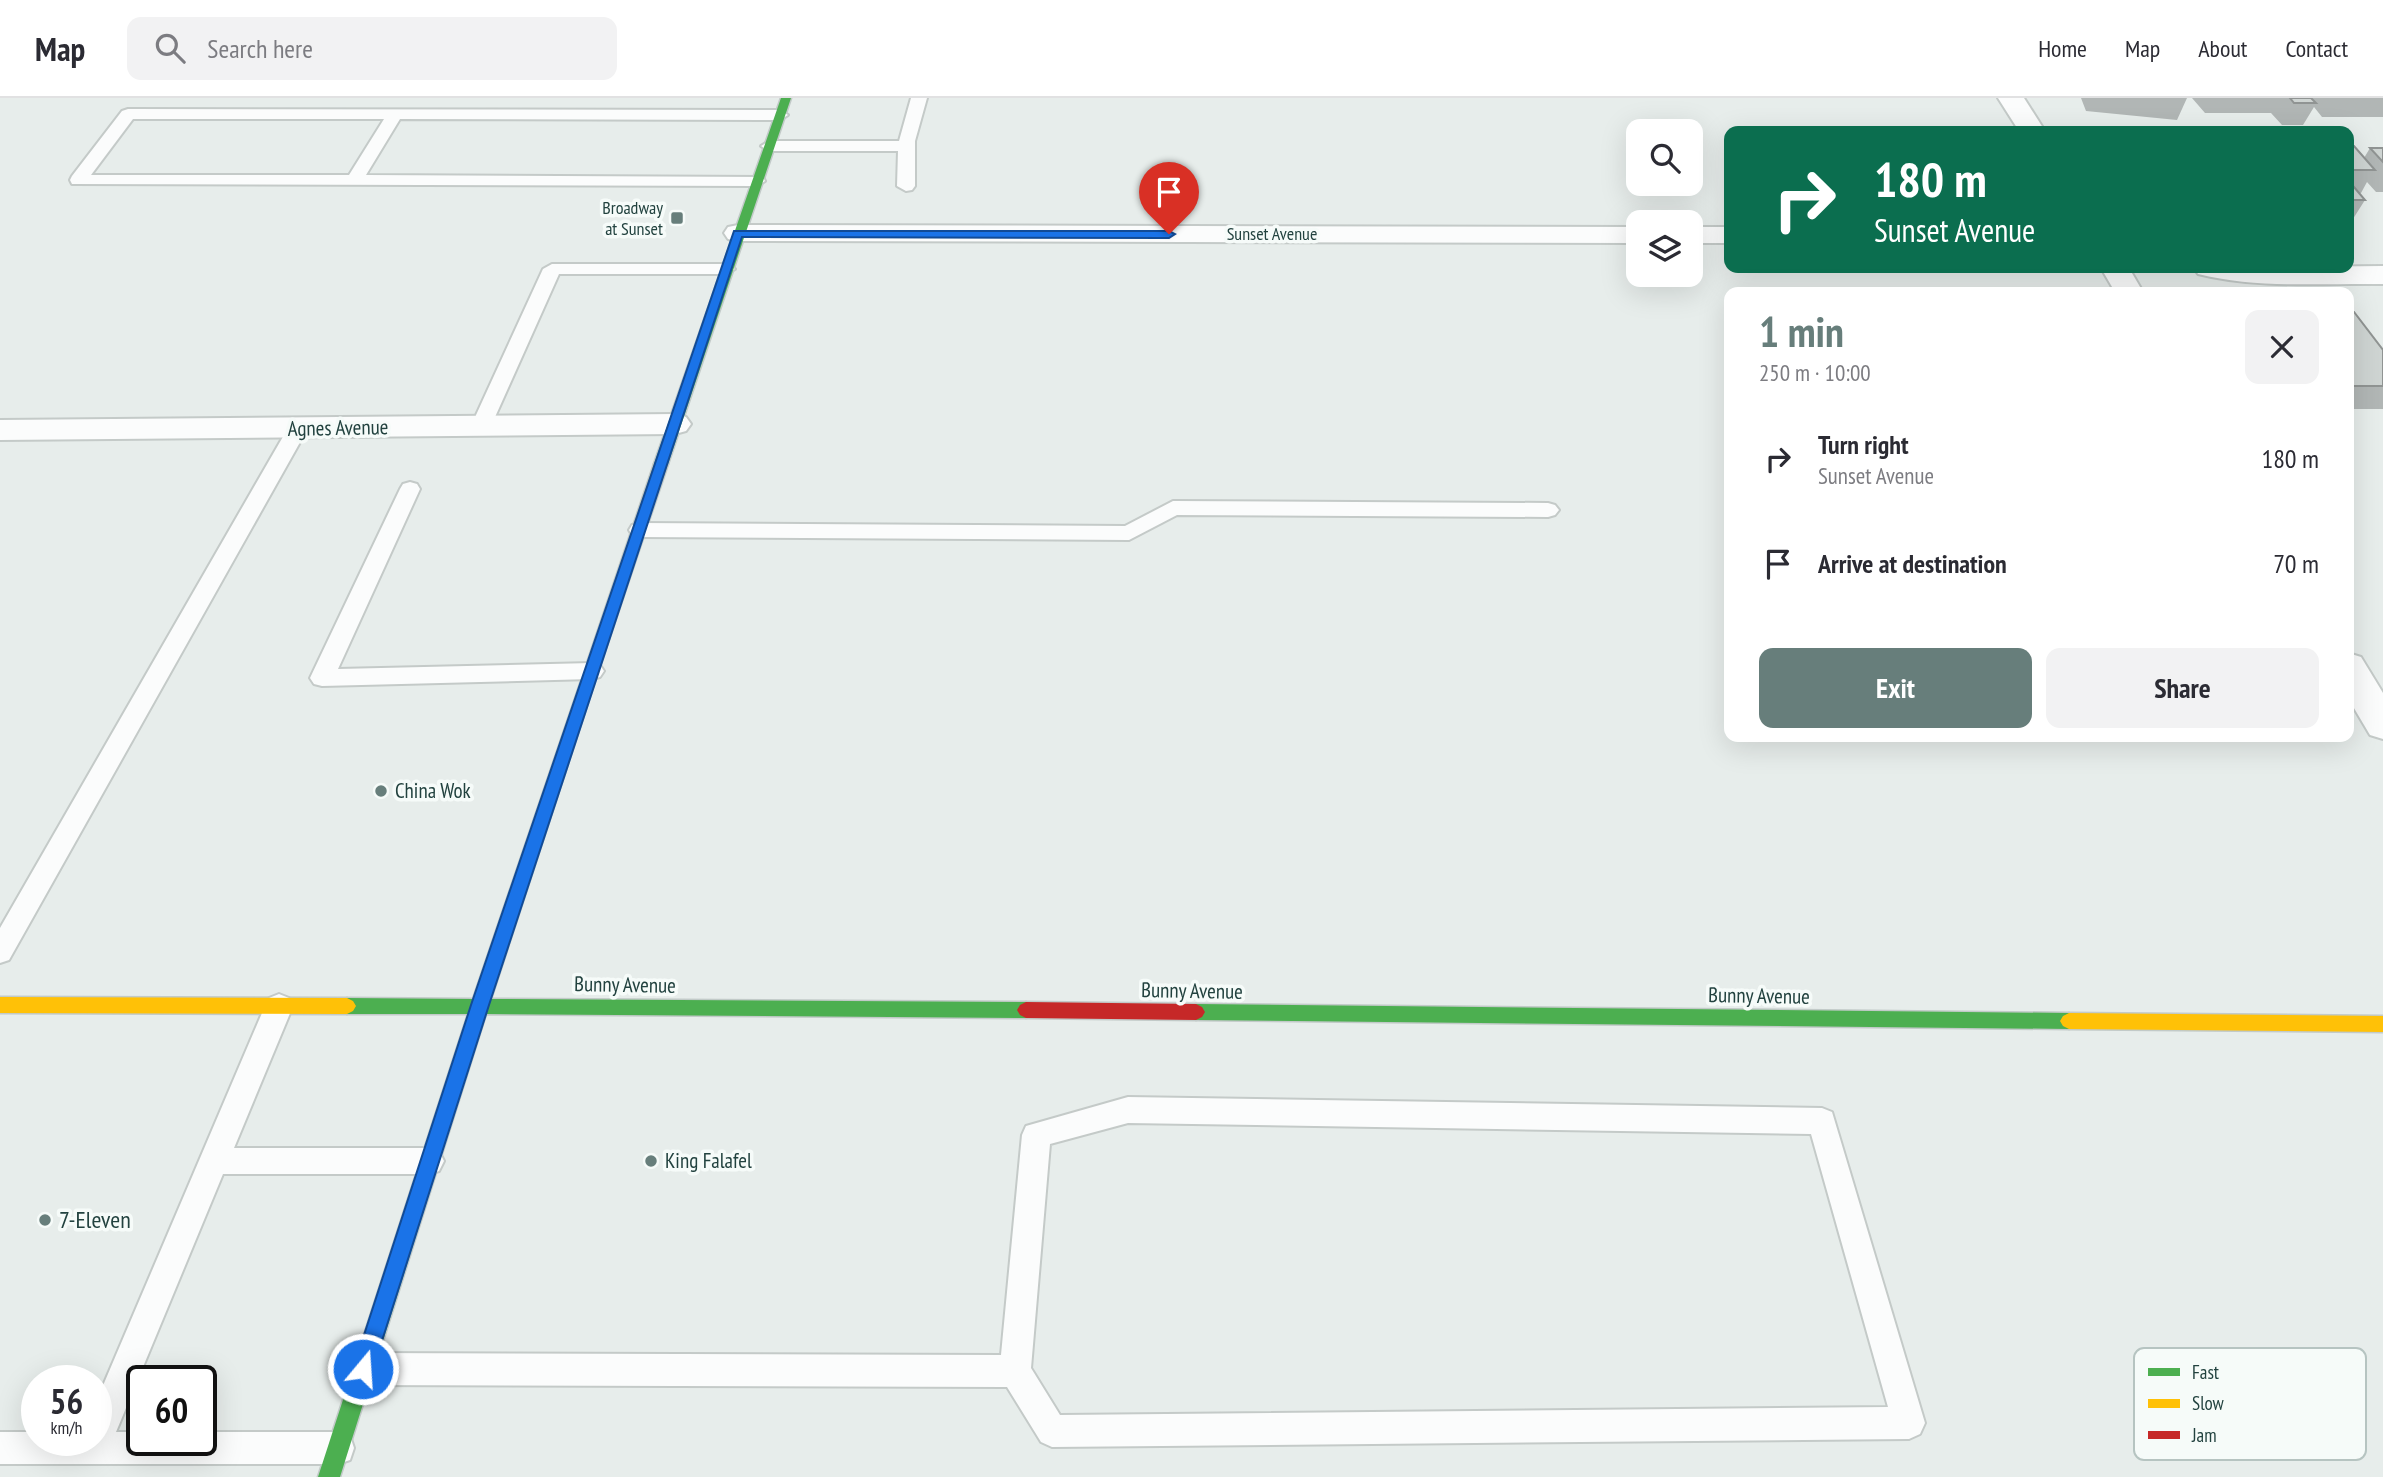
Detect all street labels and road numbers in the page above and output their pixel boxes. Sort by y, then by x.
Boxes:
street label: Sunset Avenue [1227,222,1317,245]
street label: Agnes Avenue [287,413,389,442]
street label: Bunny Avenue [574,970,676,999]
street label: Bunny Avenue [1141,976,1243,1005]
street label: Bunny Avenue [1708,981,1810,1010]

